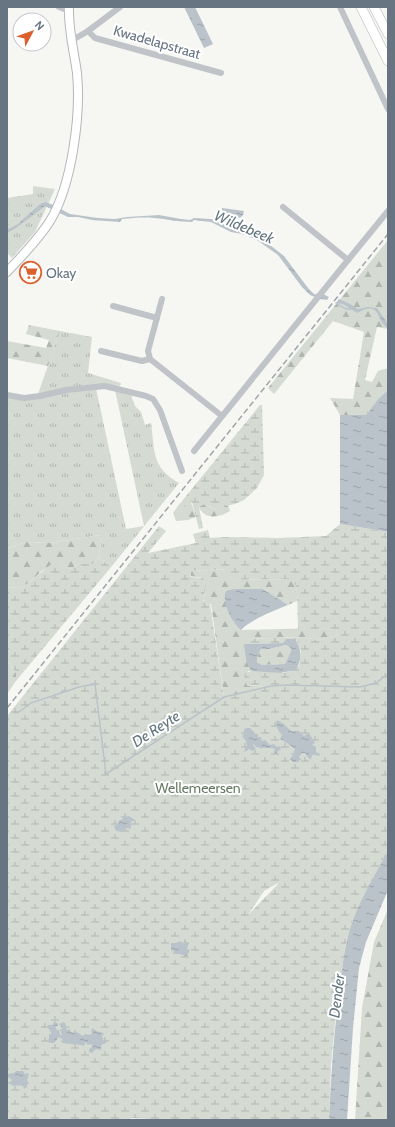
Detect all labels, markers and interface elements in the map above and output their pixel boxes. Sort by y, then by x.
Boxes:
north arrow [12,12,52,52]
text: N [32,18,47,33]
street label: Kwadelapstraat [111,21,203,63]
water label: Wildebeek [211,206,277,248]
supermarket icon: Okay [18,260,44,286]
place label: Okay [46,264,76,282]
water label: De Reyte [129,707,183,751]
park label: Wellemeersen [155,779,241,797]
water label: Dender [325,972,349,1019]

